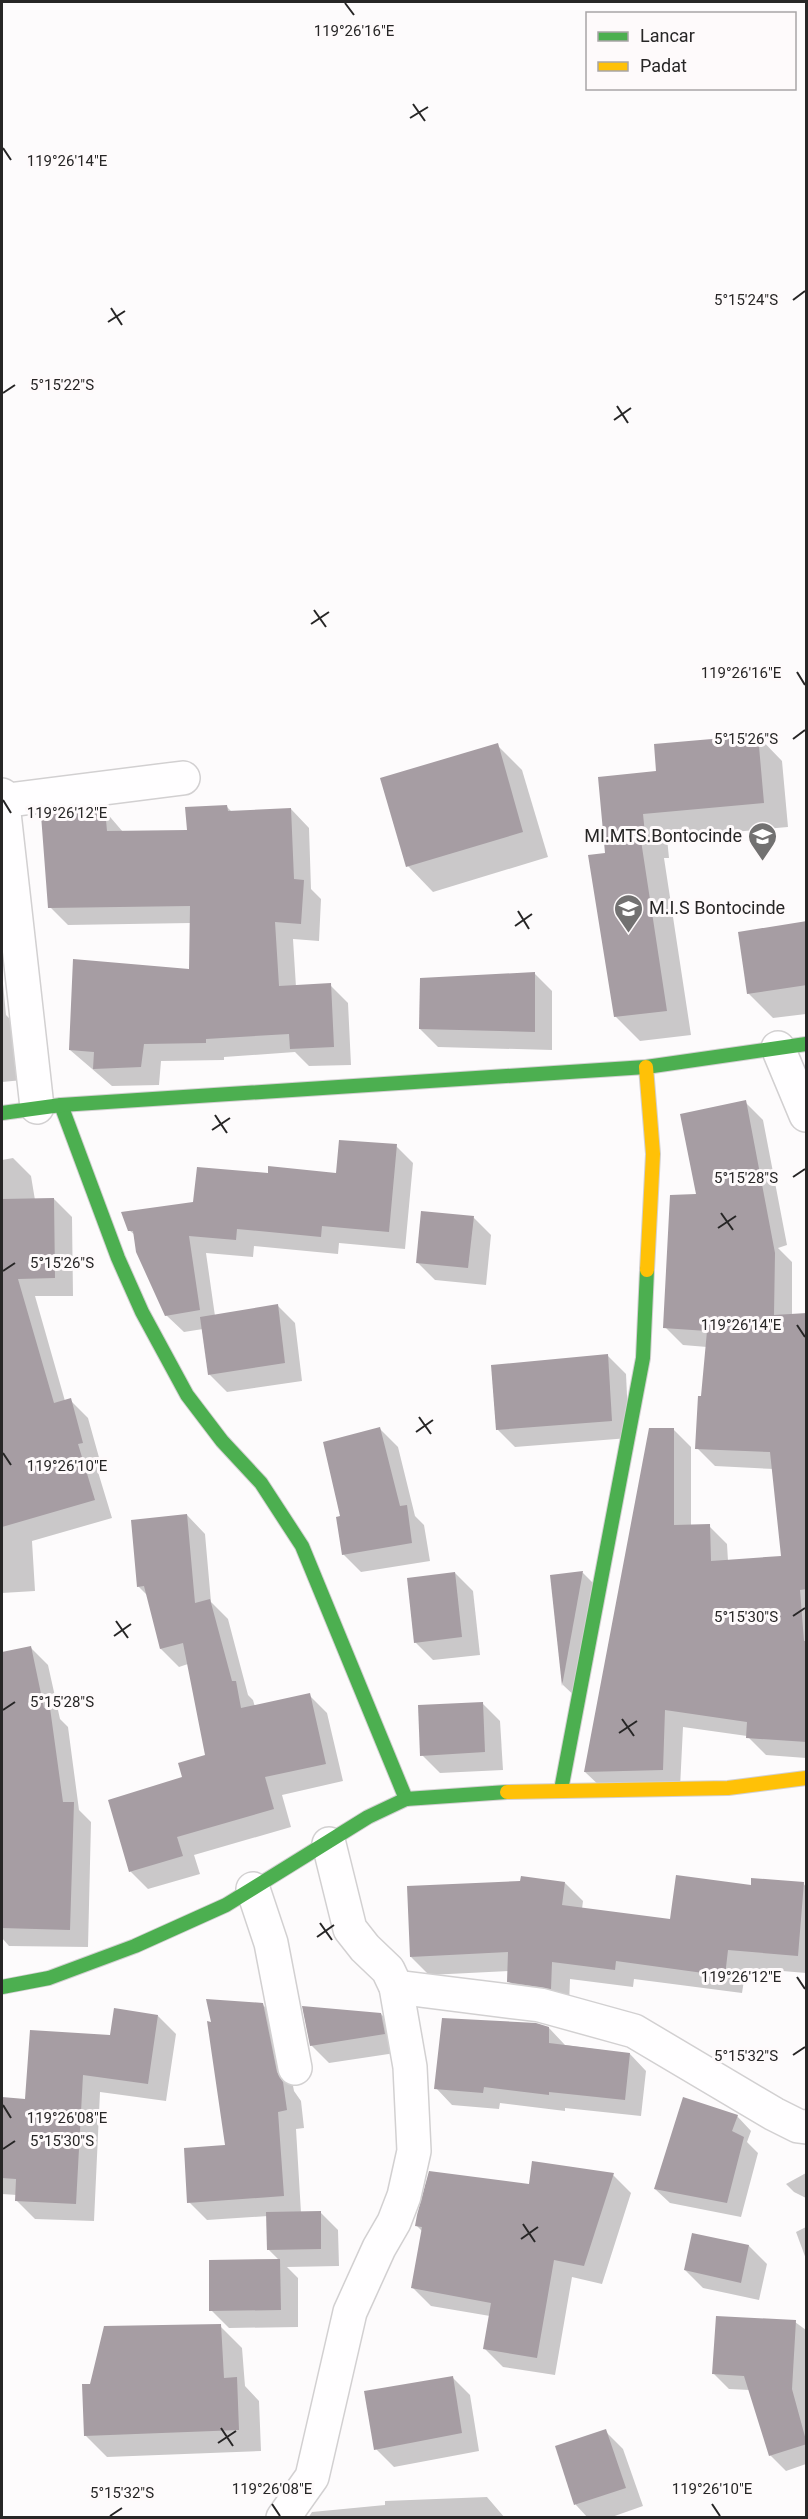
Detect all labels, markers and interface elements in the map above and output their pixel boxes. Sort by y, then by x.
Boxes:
legend [586,12,796,90]
text: 119°26'16"E [314,22,395,40]
text: Lancar [640,25,695,46]
text: Padat [640,55,687,76]
text: 119°26'14"E [27,152,108,170]
text: 5°15'24"S [714,291,778,309]
text: 5°15'22"S [30,376,94,394]
text: 119°26'16"E [701,664,782,682]
text: 5°15'26"S [714,730,778,748]
text: 119°26'12"E [27,804,108,822]
school or university icon: MI.MTS.Bontocinde [747,820,779,862]
place label: MI.MTS.Bontocinde [584,825,742,846]
school or university icon: M.I.S Bontocinde [612,892,644,934]
place label: M.I.S Bontocinde [649,897,785,918]
text: 5°15'28"S [714,1169,778,1187]
text: 5°15'26"S [30,1254,94,1272]
text: 119°26'14"E [701,1316,782,1334]
text: 119°26'10"E [27,1457,108,1475]
text: 5°15'30"S [714,1608,778,1626]
text: 5°15'28"S [30,1693,94,1711]
text: 119°26'12"E [701,1968,782,1986]
text: 5°15'32"S [714,2047,778,2065]
text: 119°26'08"E [27,2109,108,2127]
text: 5°15'30"S [30,2132,94,2150]
text: 119°26'08"E [232,2480,313,2498]
text: 119°26'10"E [672,2480,753,2498]
text: 5°15'32"S [90,2484,154,2502]

